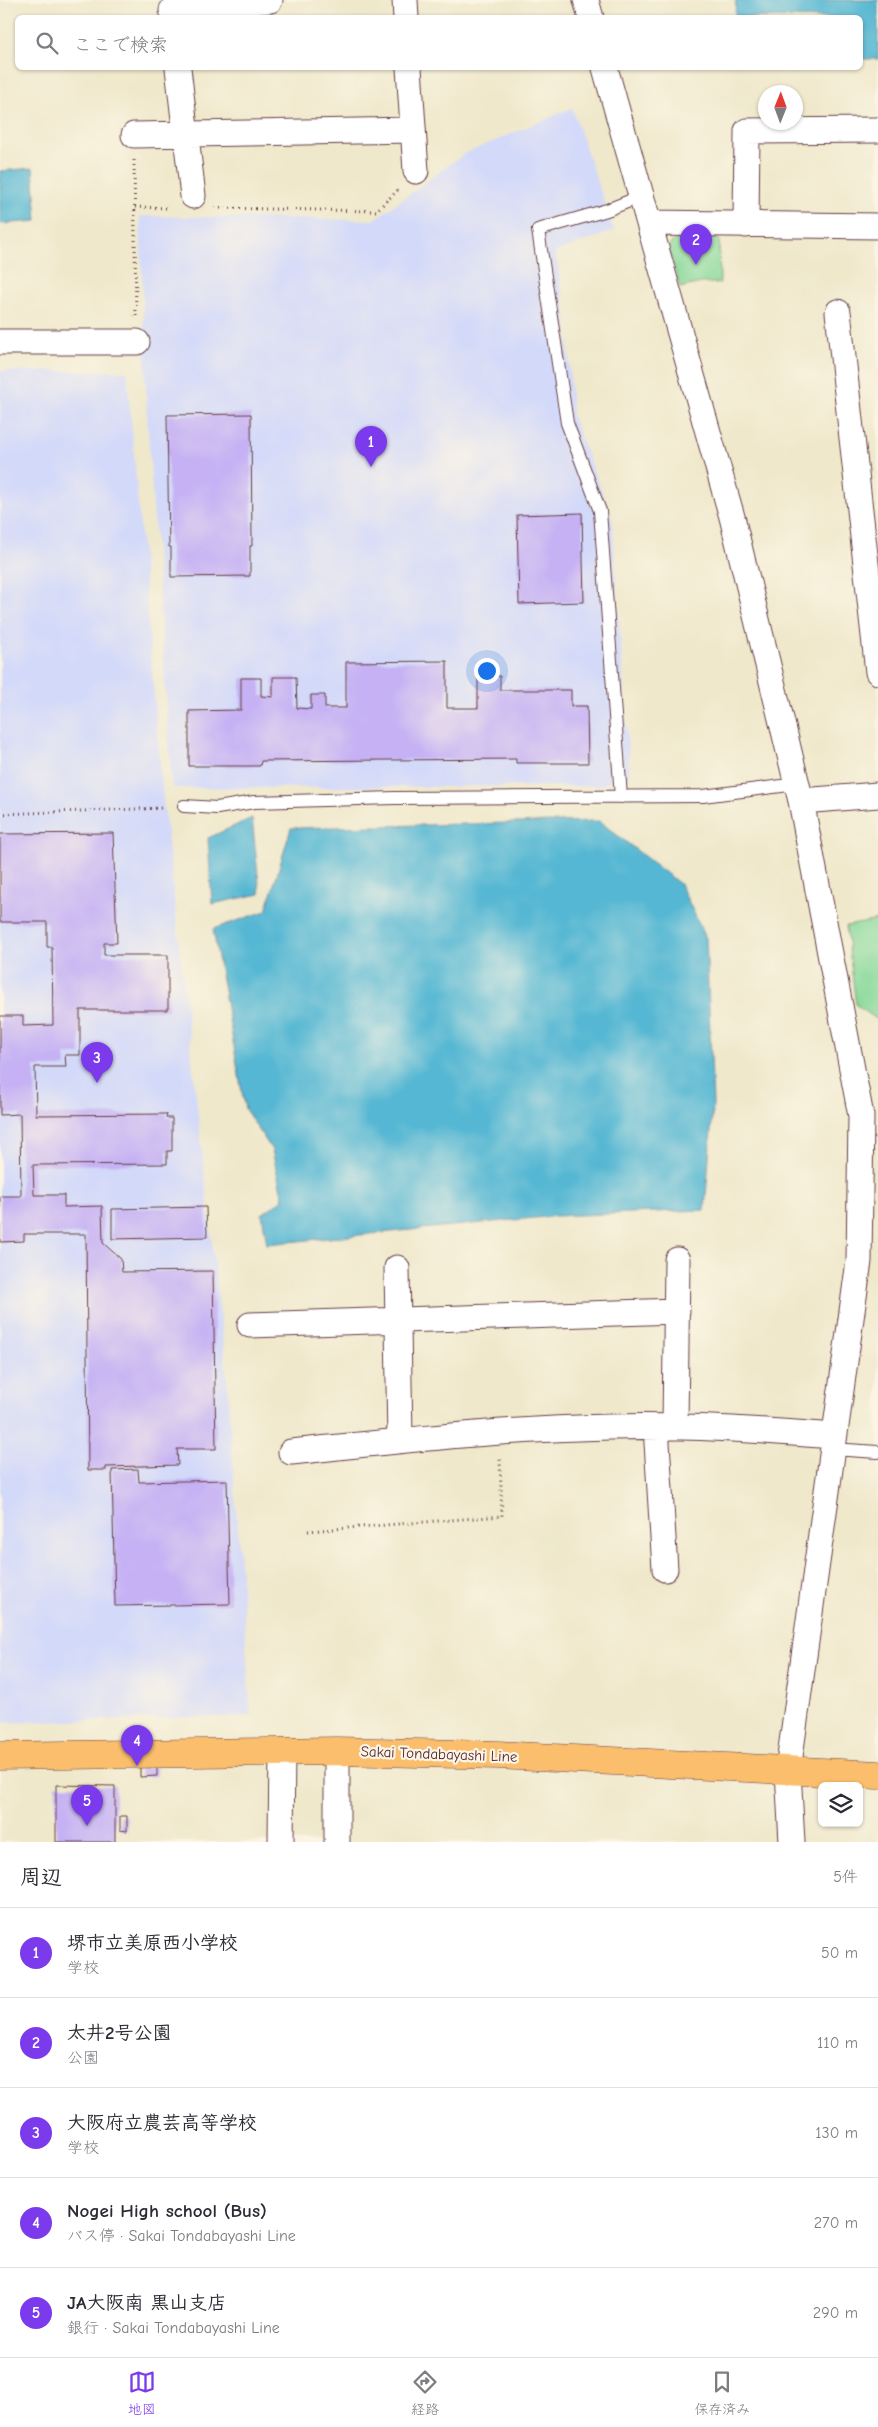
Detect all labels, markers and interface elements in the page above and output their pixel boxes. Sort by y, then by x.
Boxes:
search box [15,15,863,70]
icon: search [33,29,61,57]
text: ここで検索 [73,34,168,56]
north arrow [758,85,803,130]
pin: 2 [680,224,712,265]
pin: 1 [355,426,387,467]
your location [474,658,500,684]
pin: 3 [81,1042,113,1083]
pin: 4 [121,1725,153,1766]
street label: Sakai Tondabayashi Line [360,1742,518,1766]
map controls [818,1782,863,1827]
button: layers [818,1782,863,1827]
pin: 5 [71,1785,103,1826]
text: 周辺 [20,1865,62,1889]
text: 5件 [833,1868,858,1886]
text: 堺市立美原西小学校 [67,1932,238,1954]
text: 1 [33,1944,39,1962]
text: 50 m [821,1944,858,1962]
text: 学校 [67,1959,99,1977]
text: 太井2号公園 [67,2022,171,2044]
text: 2 [32,2034,40,2052]
text: 110 m [817,2034,858,2052]
text: 公園 [67,2049,99,2067]
text: 大阪府立農芸高等学校 [67,2112,257,2134]
text: 3 [32,2124,40,2142]
text: 130 m [815,2124,858,2142]
text: 学校 [67,2139,99,2157]
text: Nogei High school (Bus) [67,2200,267,2222]
text: 4 [32,2214,40,2232]
text: 270 m [814,2214,858,2232]
text: バス停 · Sakai Tondabayashi Line [67,2227,296,2245]
text: JA大阪南 黒山支店 [67,2292,226,2314]
text: 5 [32,2304,40,2322]
text: 290 m [813,2304,858,2322]
text: 銀行 · Sakai Tondabayashi Line [67,2319,280,2337]
tab: 地図 [128,2368,156,2418]
tab: 経路 [411,2368,439,2418]
tab: 保存済み [694,2368,750,2418]

